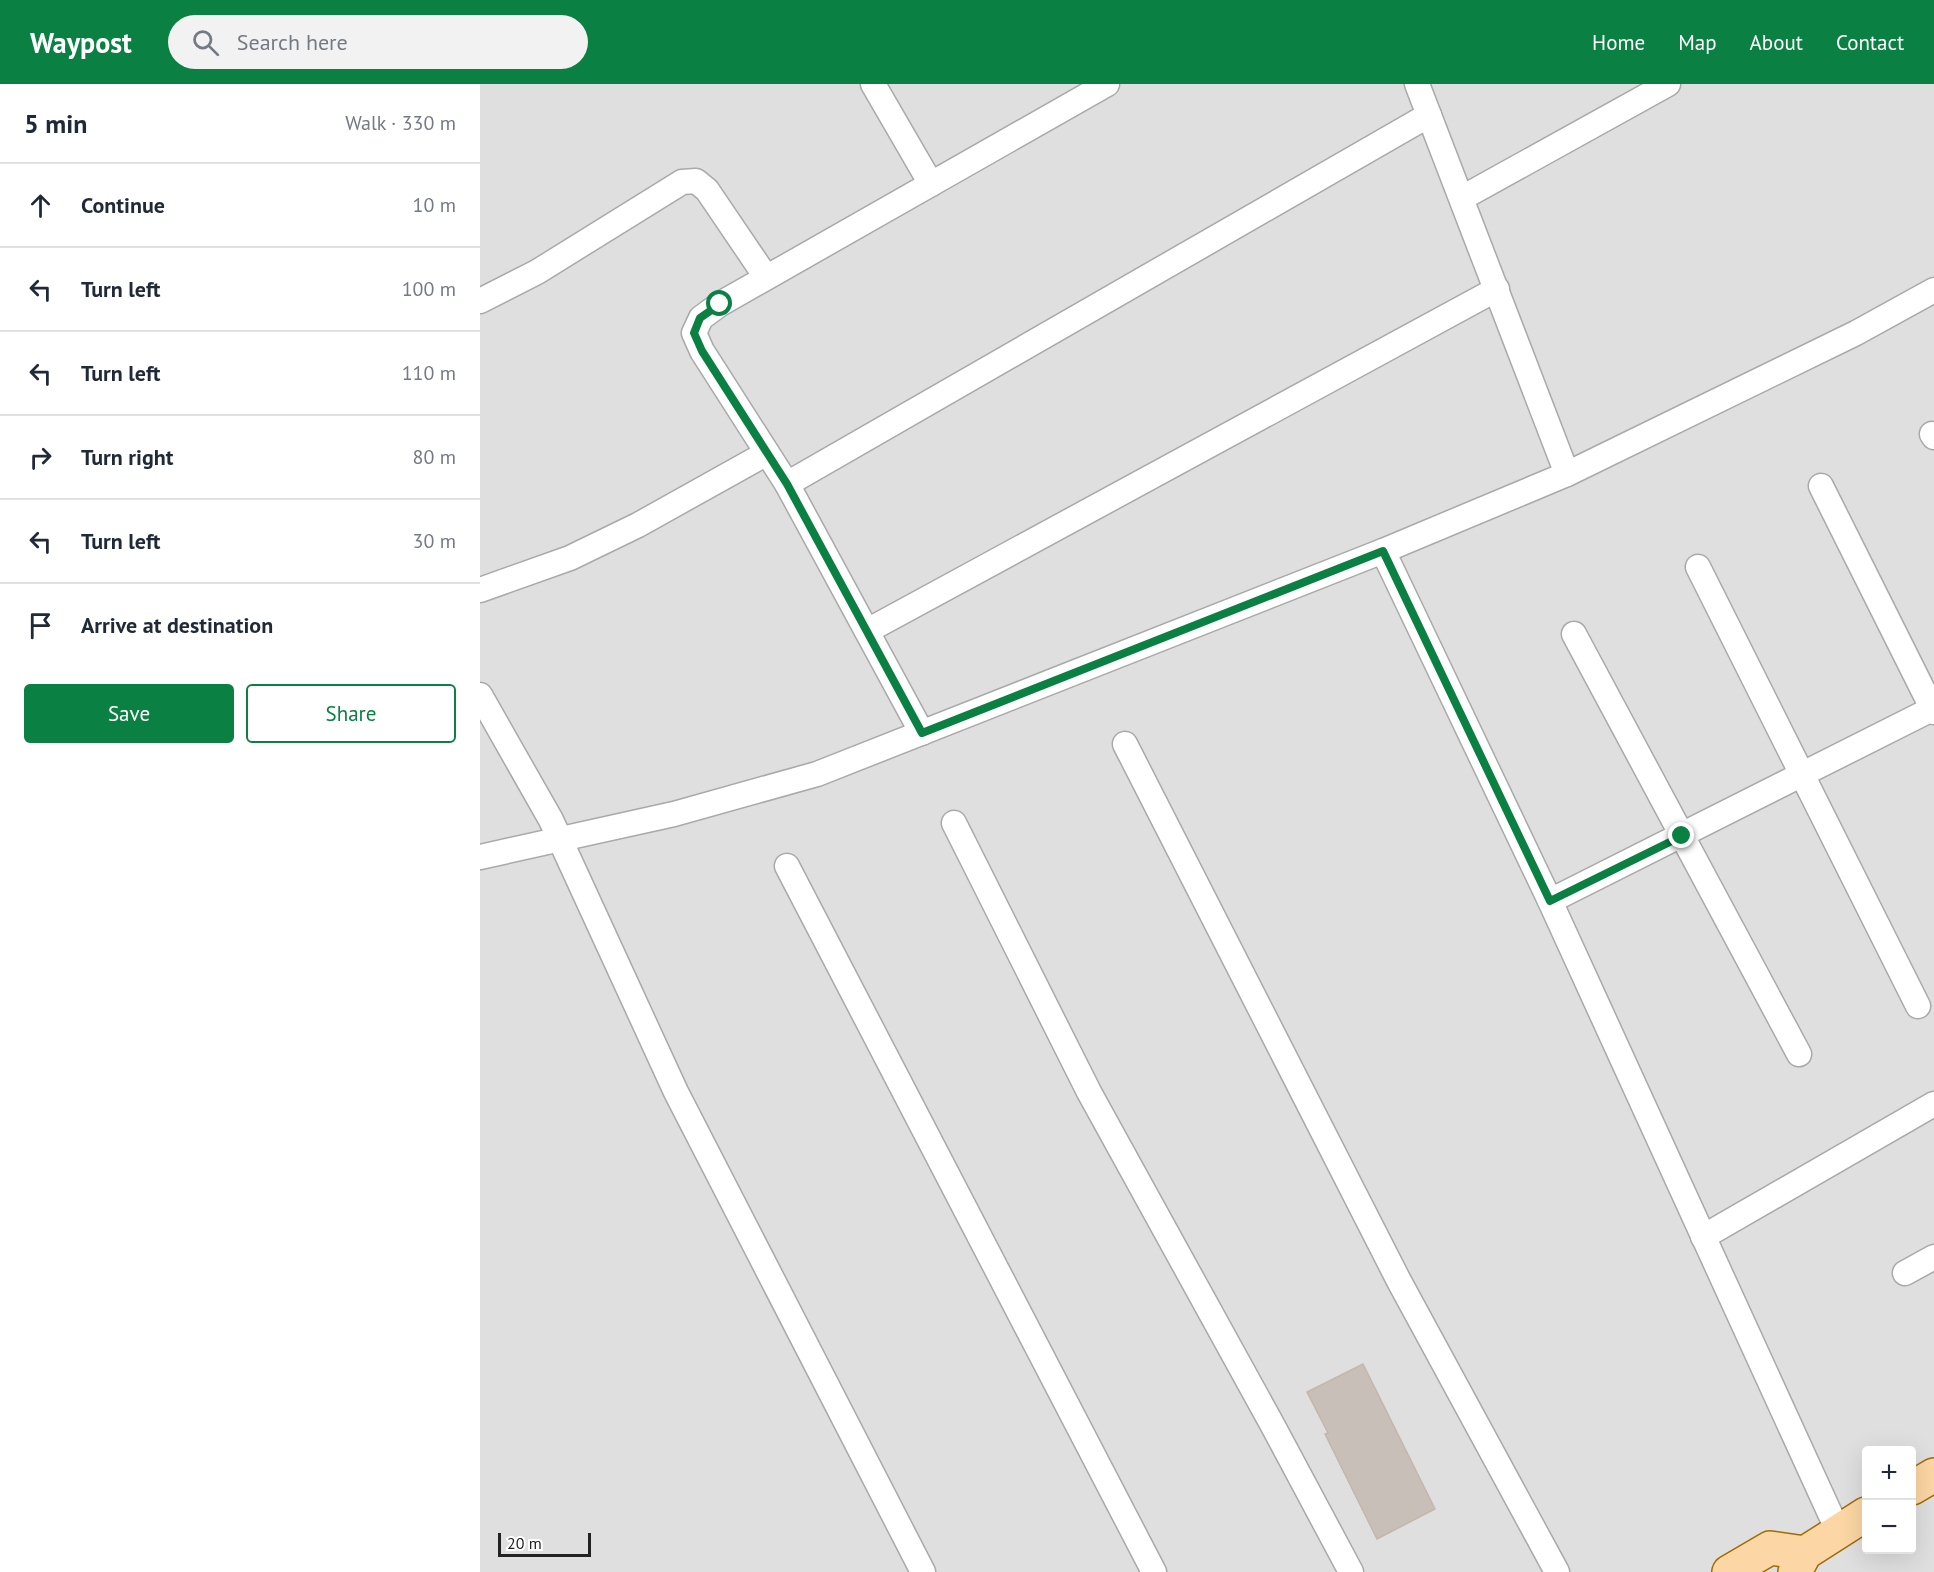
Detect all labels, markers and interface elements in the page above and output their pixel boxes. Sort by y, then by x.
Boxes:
search box [168,15,588,69]
text: Waypost [30,24,132,61]
icon: search [189,26,222,59]
text: Search here [237,28,348,56]
text: Home [1592,29,1645,56]
text: Map [1678,29,1717,56]
text: About [1750,29,1803,56]
text: Contact [1836,29,1904,56]
text: 5 min [24,107,87,140]
text: Walk · 330 m [345,110,456,136]
icon: ahead [24,189,57,222]
text: Continue [81,191,165,219]
text: 10 m [413,192,456,218]
icon: left [24,273,57,306]
text: Turn left [81,275,161,303]
text: 100 m [402,276,456,302]
route start [706,290,732,316]
icon: left [24,357,57,390]
text: Turn left [81,359,161,387]
text: 110 m [402,360,456,386]
icon: right [24,441,57,474]
text: Turn right [81,443,173,471]
text: 80 m [413,444,456,470]
icon: left [24,525,57,558]
text: Turn left [81,527,161,555]
text: 30 m [413,528,456,554]
icon: arrive [24,609,57,642]
text: Arrive at destination [81,611,273,639]
button: Save [24,684,234,743]
button: Share [246,684,456,743]
route end [1668,822,1694,848]
map controls [1862,1446,1916,1554]
button: + [1862,1446,1916,1500]
button: − [1862,1500,1916,1554]
scale bar [498,1530,591,1558]
text: 20 m [507,1533,542,1553]

